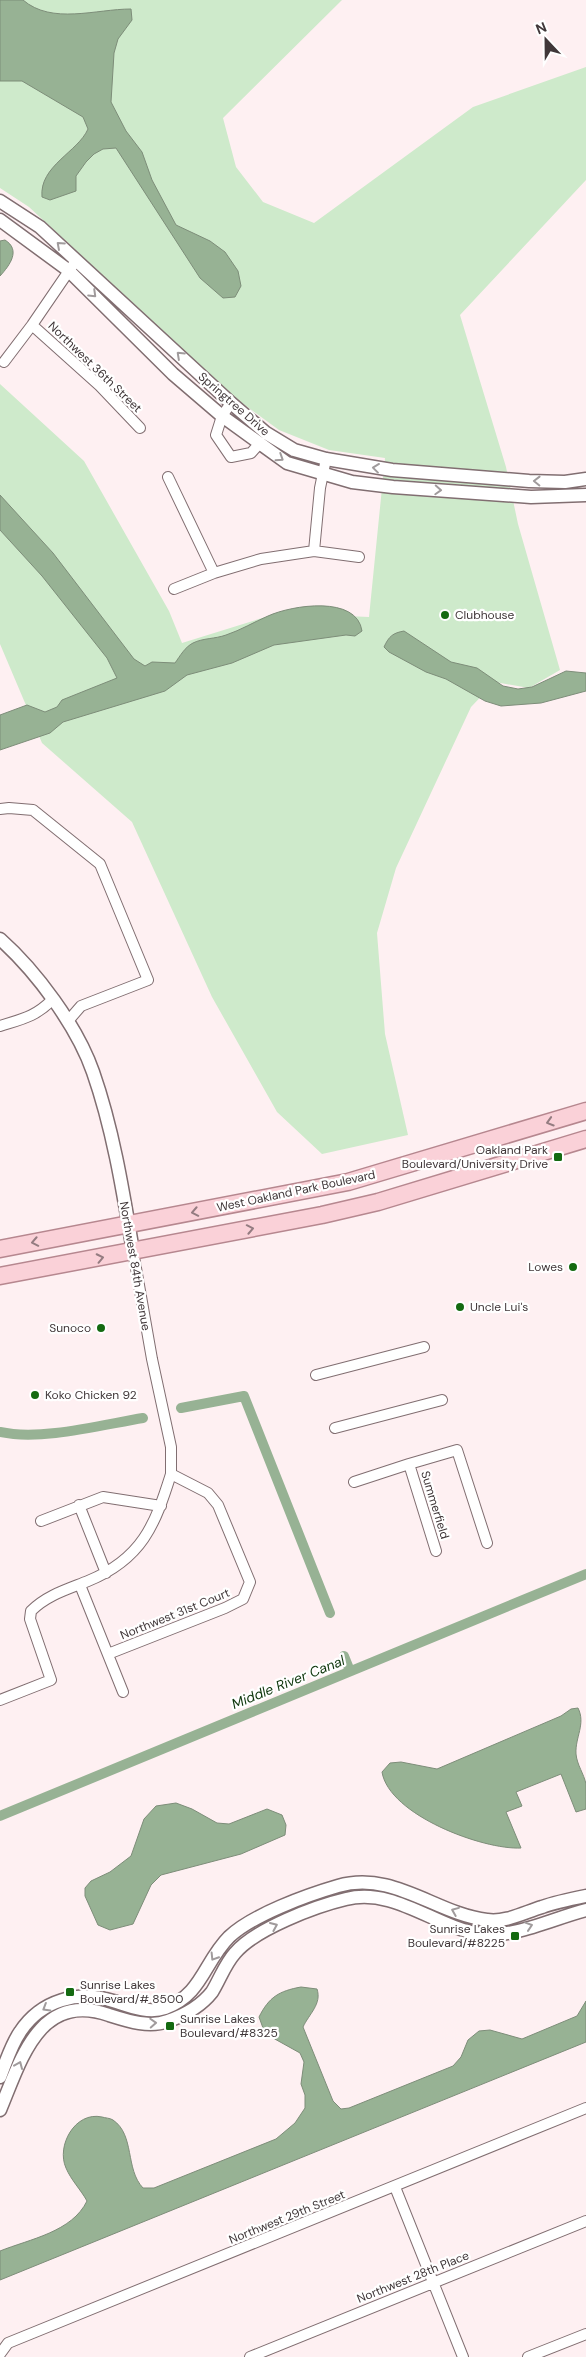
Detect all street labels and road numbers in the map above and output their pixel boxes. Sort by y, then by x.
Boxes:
street label: Northwest 36th Street [45,318,145,416]
street label: Springtree Drive [195,369,273,440]
street label: West Oakland Park Boulevard [215,1166,377,1216]
street label: Northwest 84th Avenue [116,1200,154,1332]
street label: Summerfield [417,1469,453,1541]
street label: Northwest 31st Court [118,1585,232,1643]
street label: Northwest 29th Street [227,2186,348,2248]
street label: Northwest 28th Place [355,2247,472,2307]

